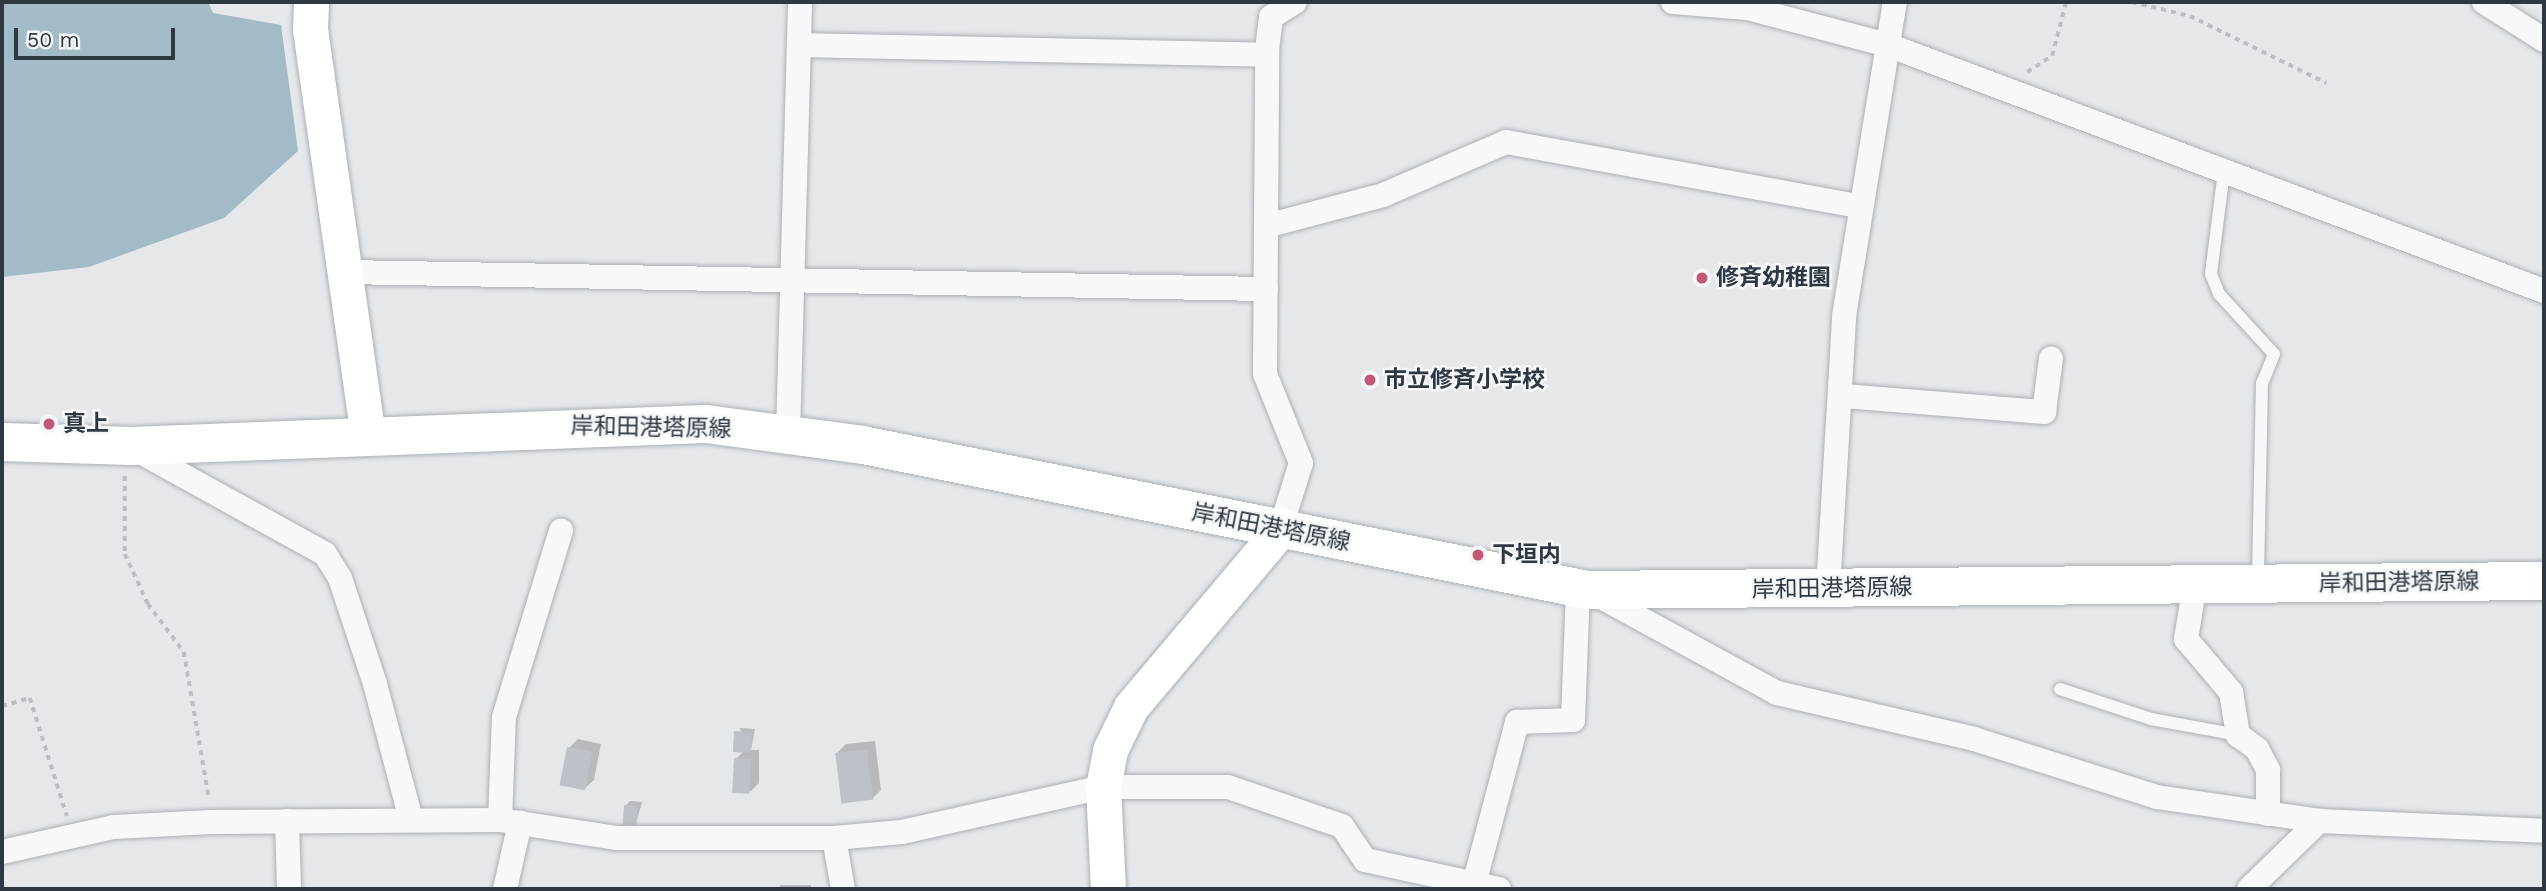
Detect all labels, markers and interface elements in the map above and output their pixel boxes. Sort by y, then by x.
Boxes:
scale bar [18,14,178,58]
text: 50 m [27,27,79,52]
place label: 修斉幼稚園 [1716,264,1831,292]
marker: 修斉幼稚園 [1694,270,1710,286]
place label: 市立修斉小学校 [1384,366,1545,394]
marker: 市立修斉小学校 [1362,372,1378,388]
place label: 真上 [63,410,109,438]
street label: 岸和田港塔原線 [570,413,732,443]
marker: 真上 [41,416,57,432]
street label: 岸和田港塔原線 [1189,499,1353,557]
place label: 下垣内 [1492,541,1561,569]
marker: 下垣内 [1470,547,1486,563]
street label: 岸和田港塔原線 [2318,568,2480,598]
street label: 岸和田港塔原線 [1751,574,1913,604]

